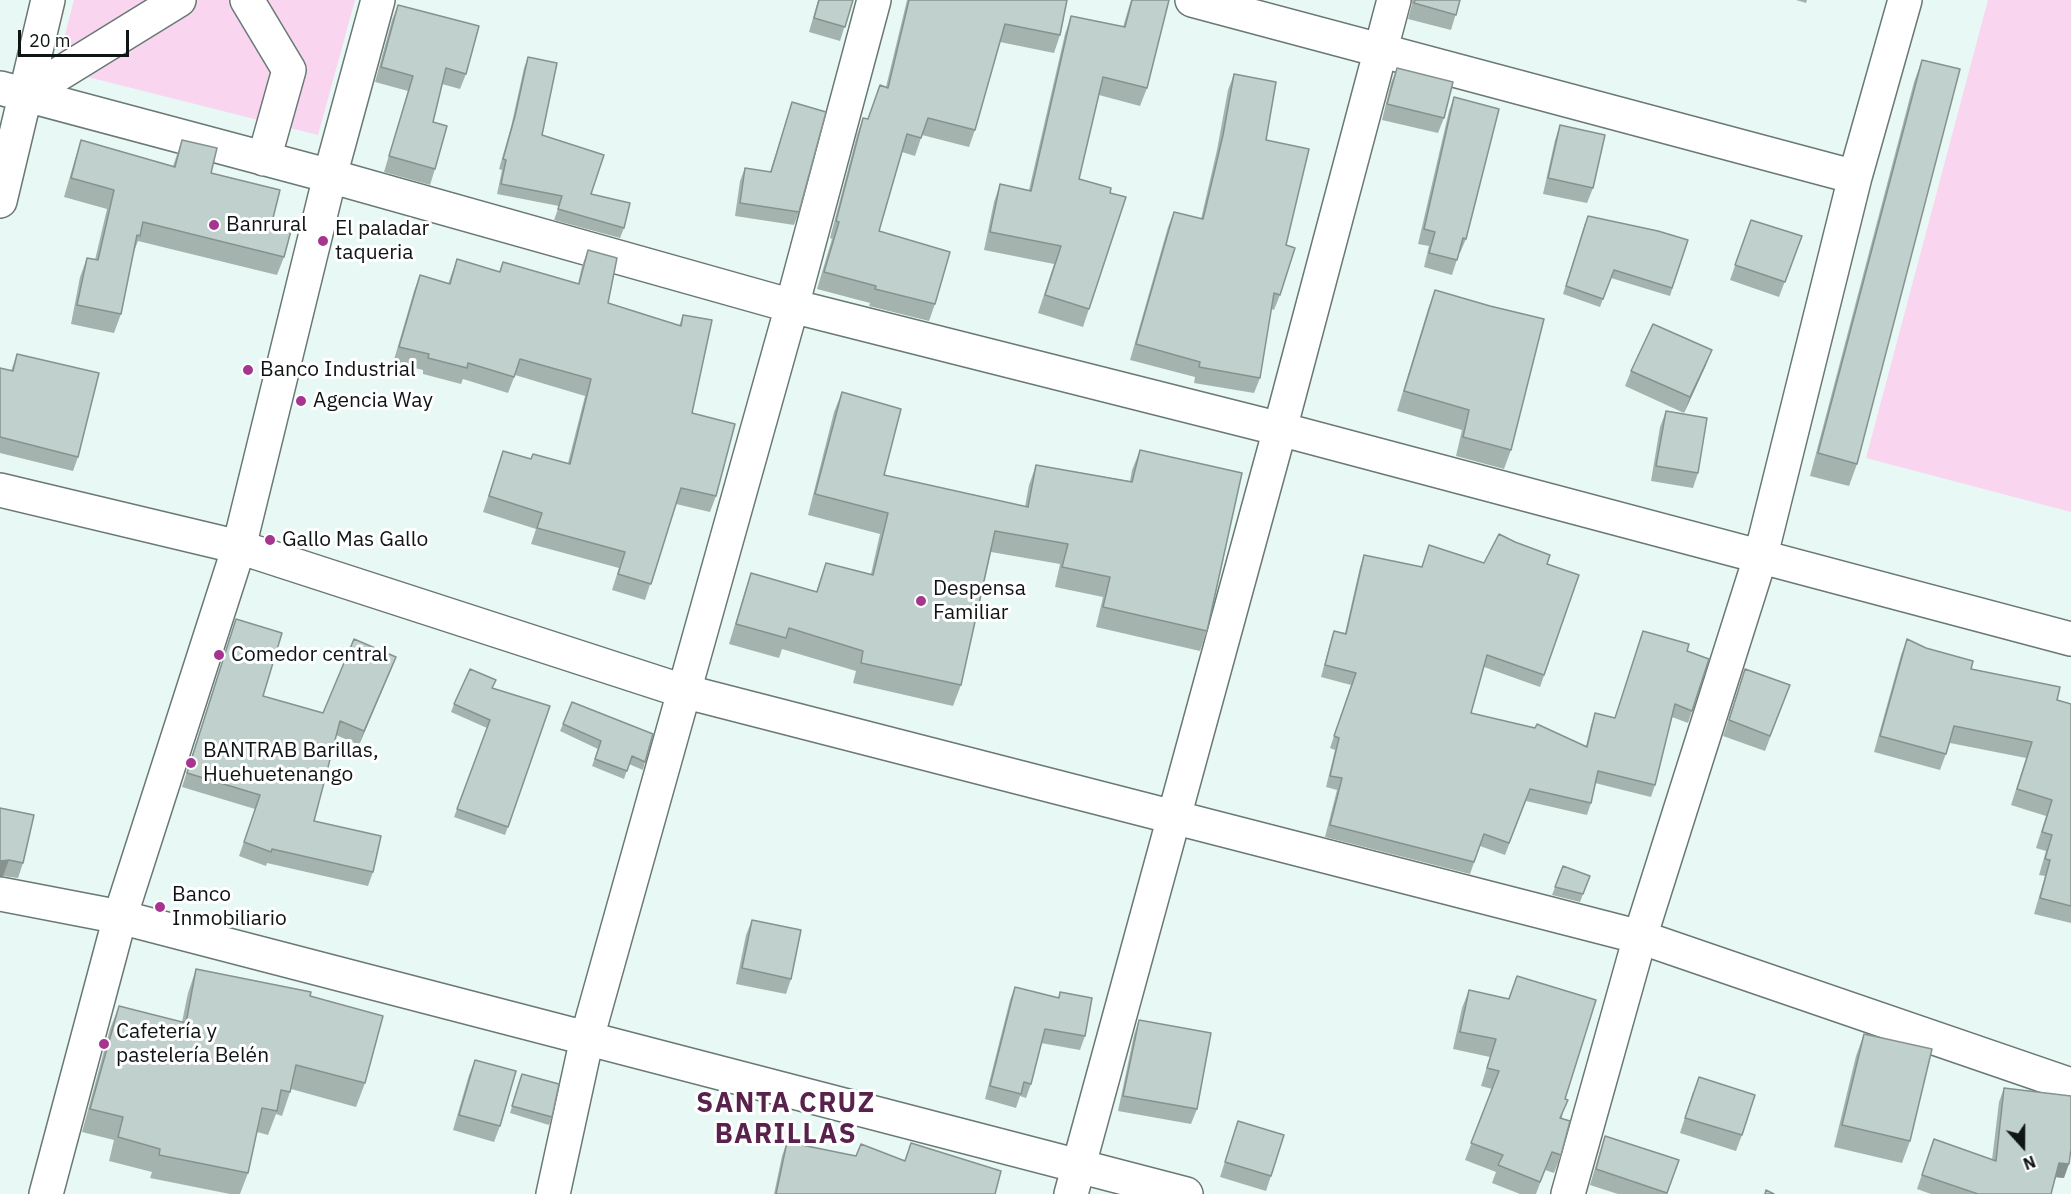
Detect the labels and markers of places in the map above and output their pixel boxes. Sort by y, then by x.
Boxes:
place label: Banrural [226,212,307,238]
place label: El paladar taqueria [335,216,429,266]
marker: Banrural [207,218,221,232]
marker: El paladar taqueria [316,234,330,248]
place label: Banco Industrial [260,357,416,383]
marker: Banco Industrial [241,363,255,377]
place label: Agencia Way [313,388,433,414]
marker: Agencia Way [294,394,308,408]
place label: Gallo Mas Gallo [282,527,428,553]
marker: Gallo Mas Gallo [263,533,277,547]
place label: Despensa Familiar [933,576,1026,626]
marker: Despensa Familiar [914,594,928,608]
place label: Comedor central [231,642,388,668]
marker: Comedor central [212,648,226,662]
place label: BANTRAB Barillas, Huehuetenango [203,738,379,788]
marker: BANTRAB Barillas, Huehuetenango [184,756,198,770]
place label: Banco Inmobiliario [172,882,287,932]
marker: Banco Inmobiliario [153,900,167,914]
place label: Cafetería y pastelería Belén [116,1019,269,1069]
marker: Cafetería y pastelería Belén [97,1037,111,1051]

